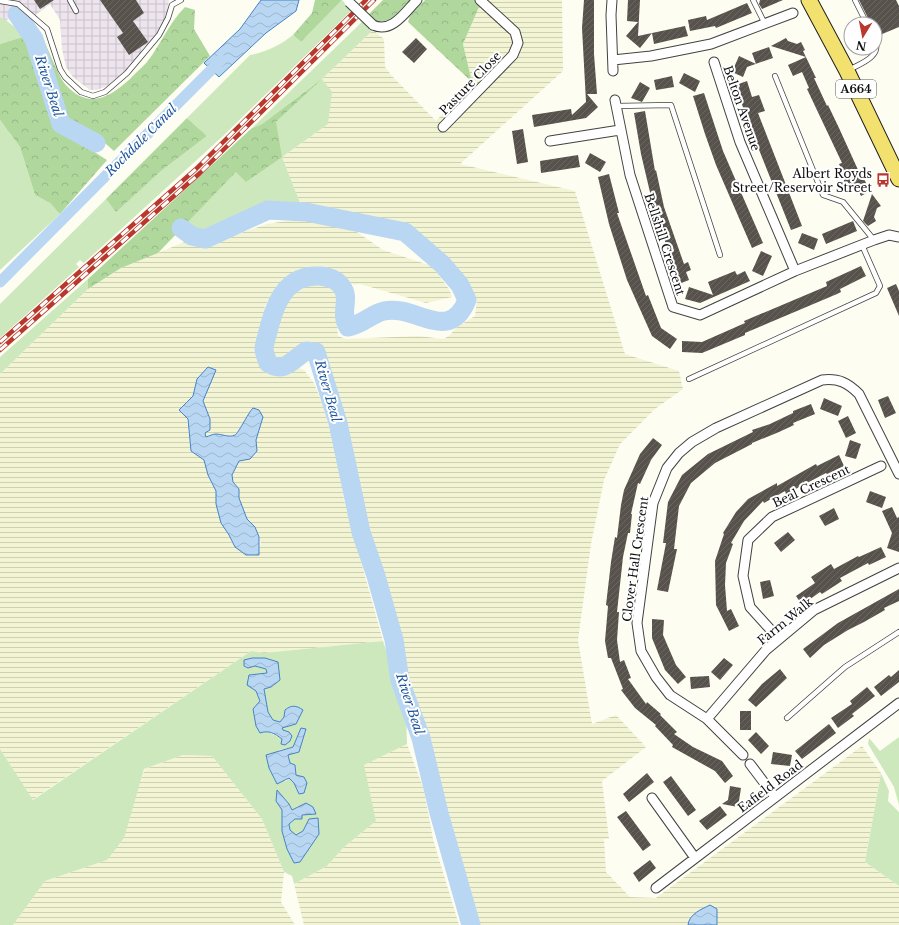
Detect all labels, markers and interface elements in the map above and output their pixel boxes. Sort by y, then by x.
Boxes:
north arrow [843,16,883,56]
text: N [854,38,868,54]
street label: Pasture Close [436,48,504,118]
water label: River Beal [31,52,67,120]
street label: Belton Avenue [720,63,764,153]
road number: A664 [836,80,876,98]
water label: Rochdale Canal [101,100,181,180]
place label: Albert Royds Street/Reservoir Street [732,166,872,195]
bus stop icon: Albert Royds Street/Reservoir Street [875,172,891,188]
street label: Bellshill Crescent [641,191,689,297]
water label: River Beal [311,357,345,425]
street label: Beal Crescent [770,461,853,510]
street label: Clover Hall Crescent [619,495,651,623]
street label: Farm Walk [754,594,816,648]
water label: River Beal [392,670,428,738]
street label: Eafield Road [735,757,805,815]

